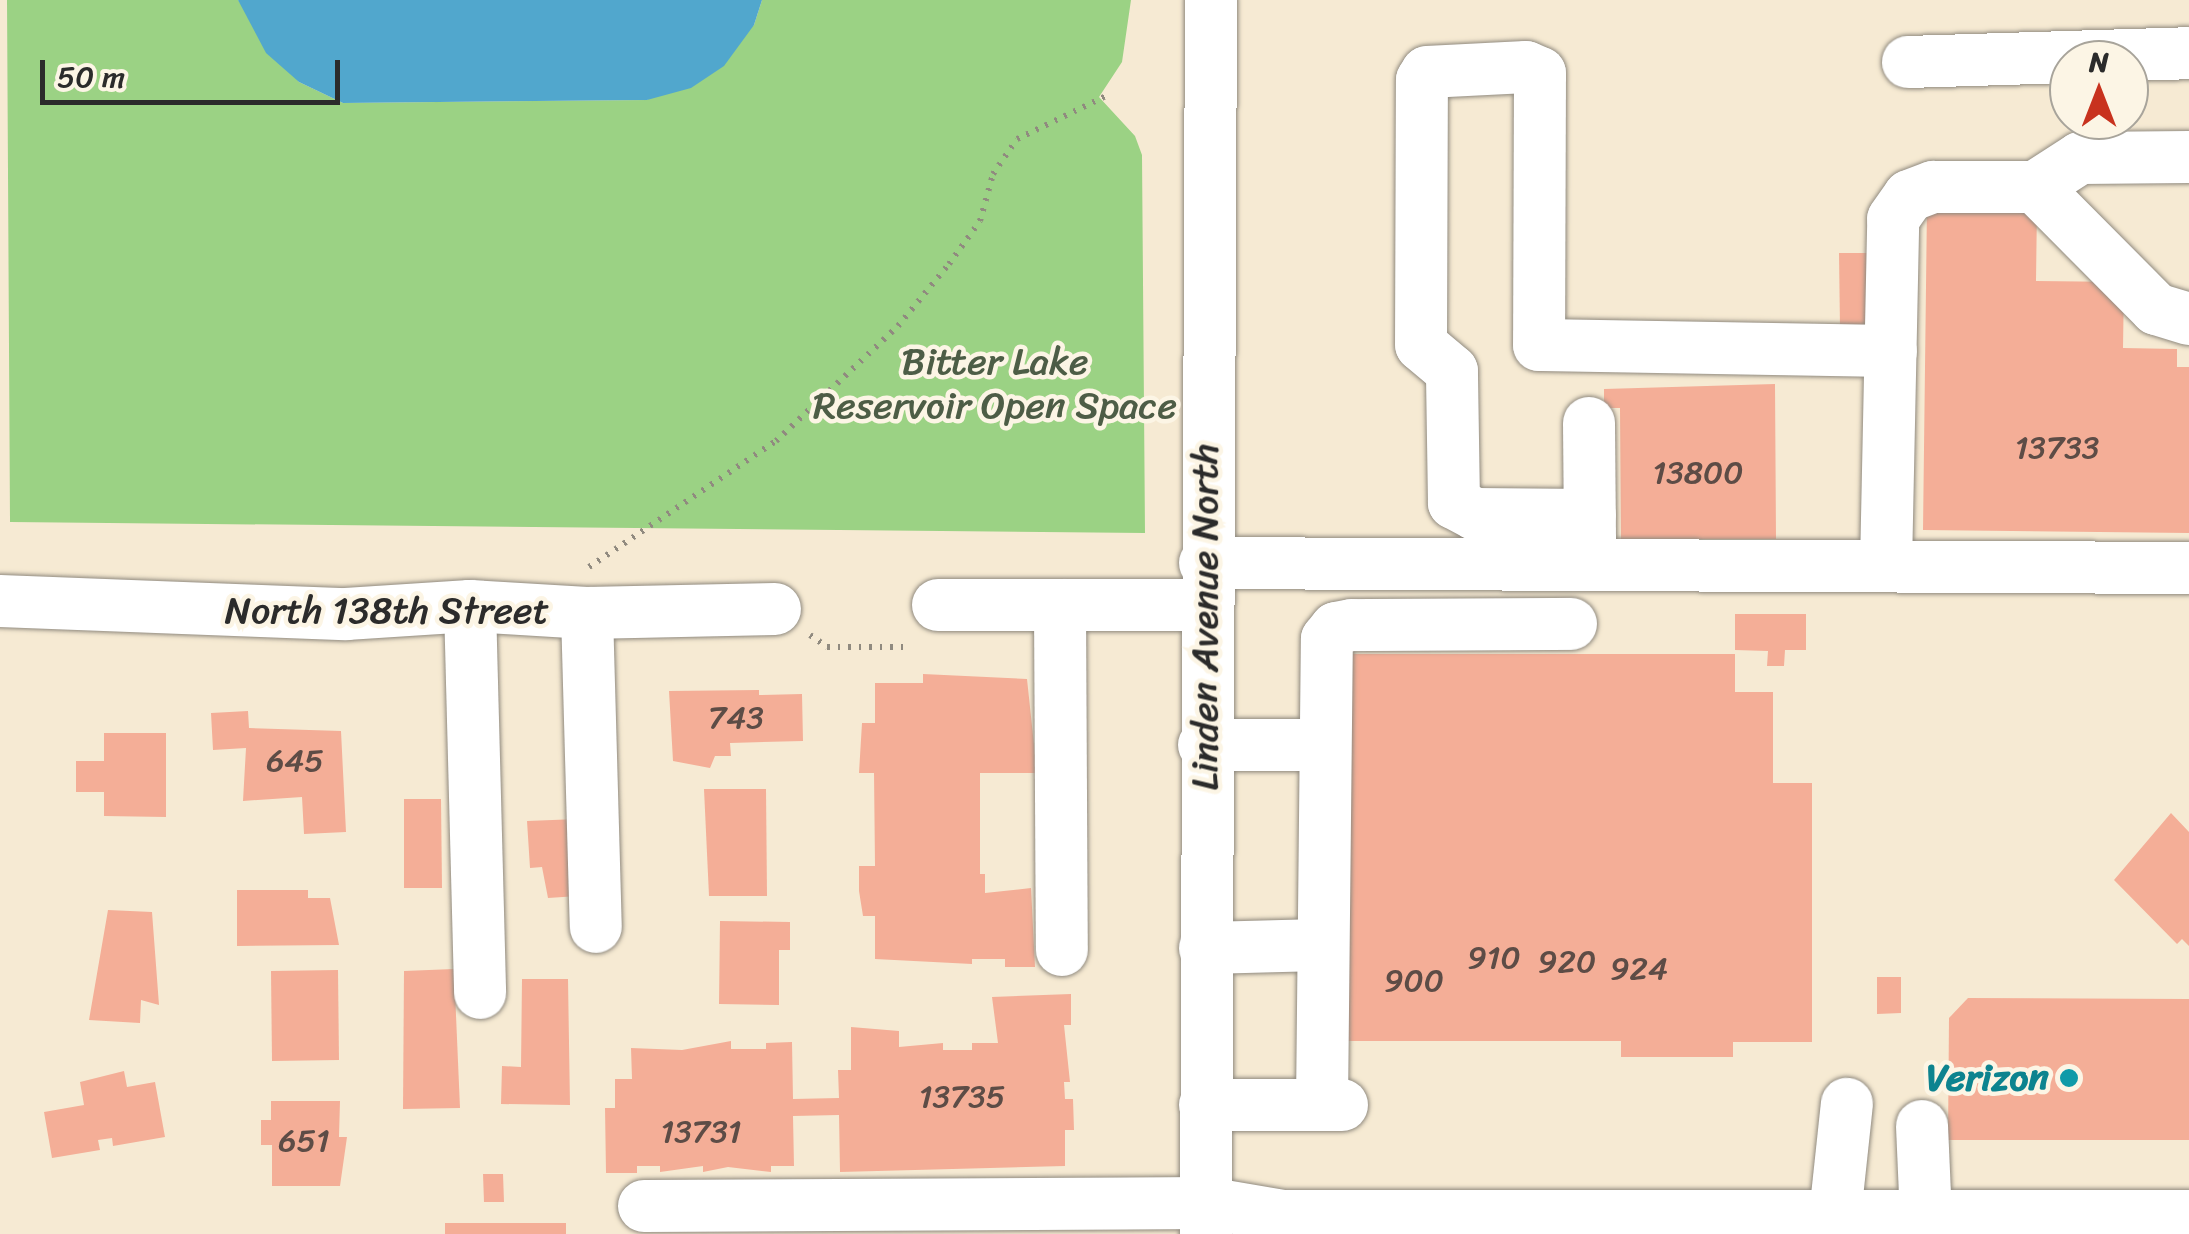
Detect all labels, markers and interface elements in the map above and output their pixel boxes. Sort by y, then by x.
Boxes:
text: N [2089,37,2109,86]
scale bar [45,40,345,102]
north arrow [2049,40,2149,140]
text: 50 m [57,50,125,104]
park label: Bitter Lake Reservoir Open Space [813,339,1177,428]
house number: 13733 [2015,429,2099,467]
street label: Linden Avenue North [1182,443,1228,791]
house number: 13800 [1652,454,1744,492]
street label: North 138th Street [225,588,549,634]
house number: 743 [708,699,764,737]
house number: 645 [266,742,324,780]
house number: 910 [1467,939,1521,977]
house number: 920 [1538,943,1596,981]
house number: 924 [1610,950,1668,988]
house number: 900 [1384,962,1444,1000]
place label: Verizon [1926,1055,2049,1101]
marker: Verizon [2058,1067,2080,1089]
house number: 13735 [919,1078,1005,1116]
house number: 13731 [661,1113,741,1151]
house number: 651 [278,1122,330,1160]

